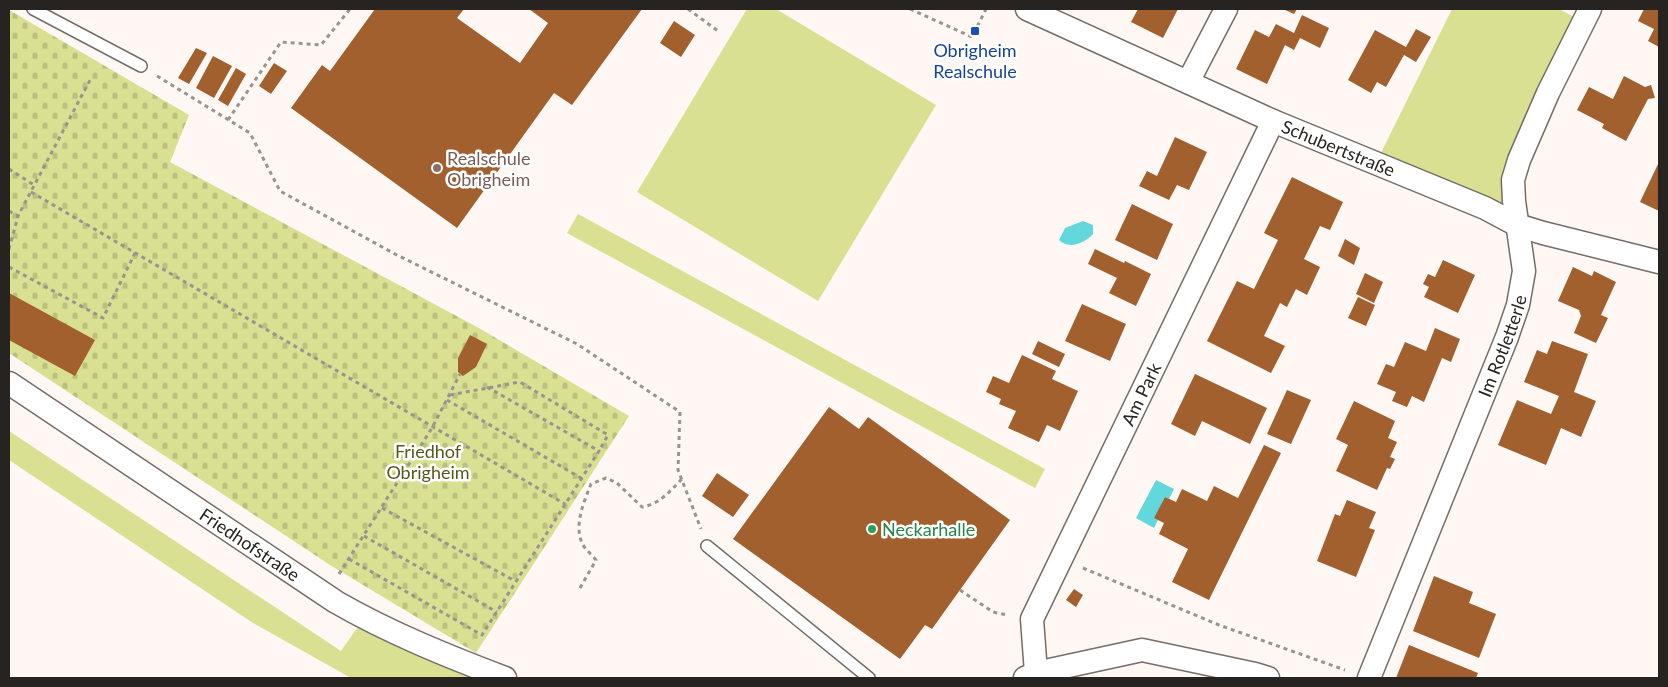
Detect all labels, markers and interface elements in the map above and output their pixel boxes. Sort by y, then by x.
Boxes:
marker: Obrigheim Realschule [969,25,981,37]
place label: Obrigheim Realschule [933,39,1017,82]
street label: Schubertstraße [1278,115,1398,181]
place label: Realschule Obrigheim [447,147,531,190]
marker: Realschule Obrigheim [431,162,443,174]
street label: Im Rotletterle [1473,293,1531,400]
street label: Am Park [1116,358,1166,429]
park label: Friedhof Obrigheim [386,440,470,483]
street label: Friedhofstraße [196,503,304,586]
place label: Neckarhalle [882,518,975,540]
marker: Neckarhalle [866,523,878,535]

